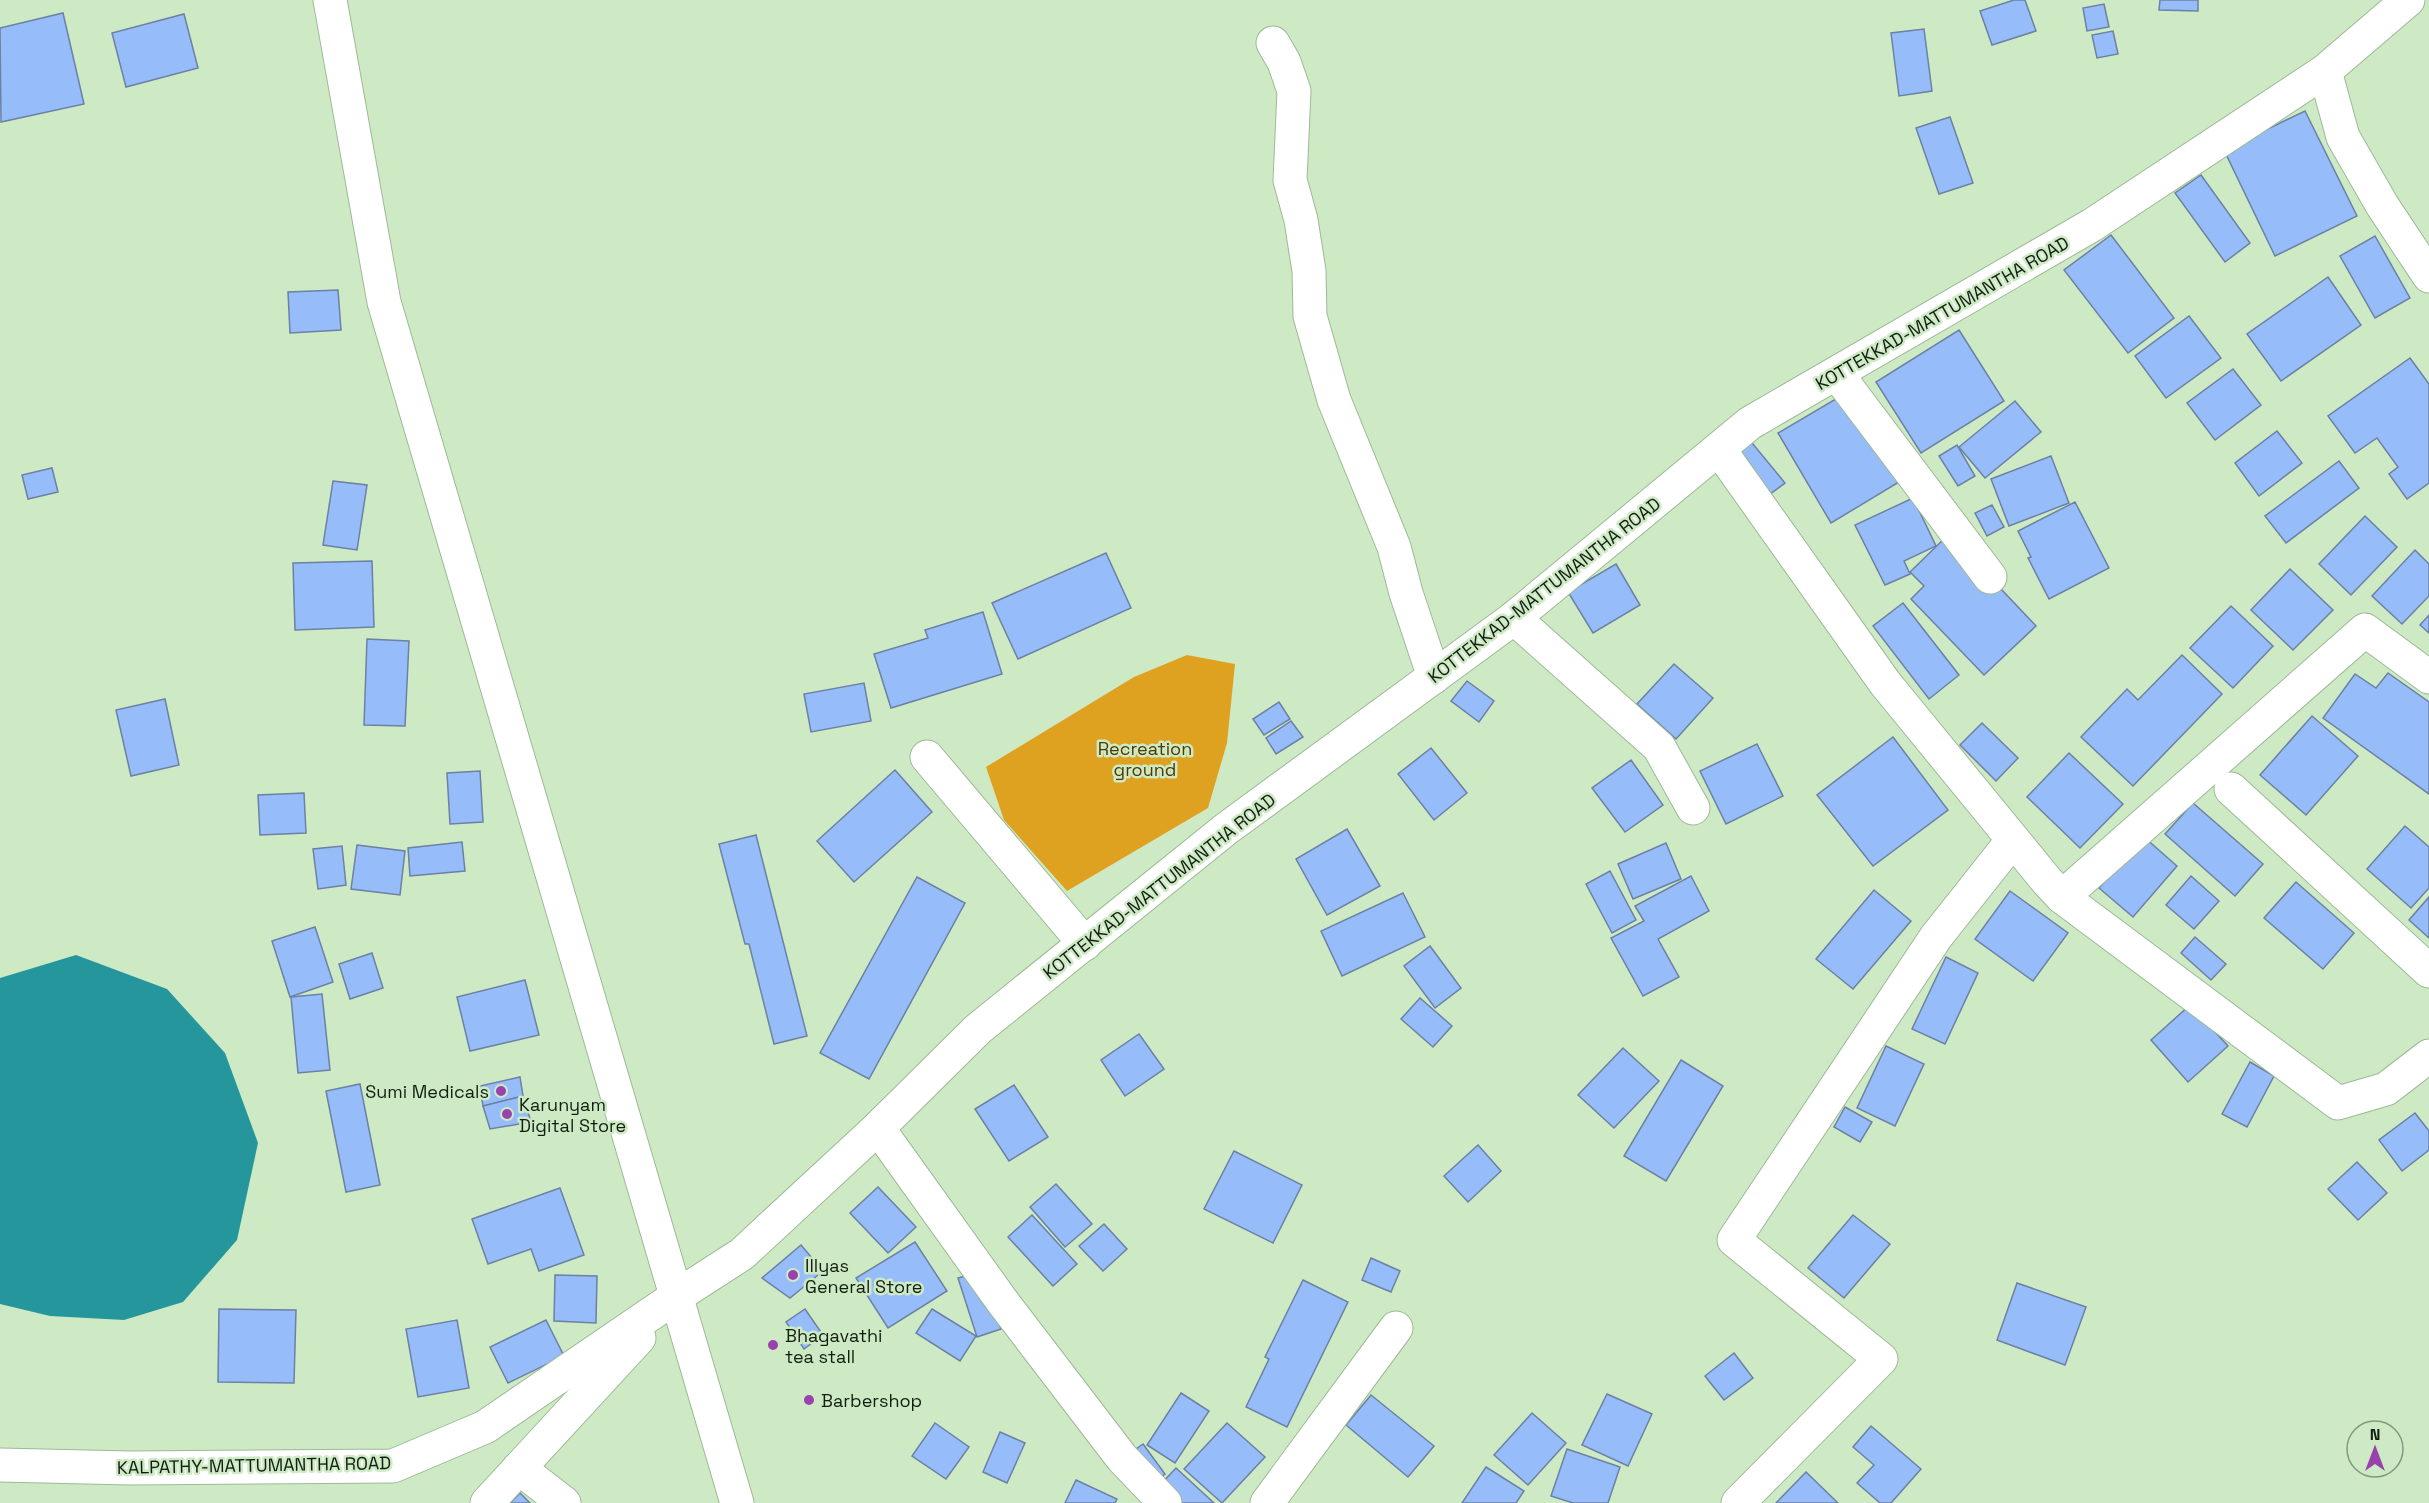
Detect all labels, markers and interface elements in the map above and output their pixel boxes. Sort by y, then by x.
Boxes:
street label: KOTTEKKAD-MATTUMANTHA ROAD [1811,231,2073,395]
street label: KOTTEKKAD-MATTUMANTHA ROAD [1423,492,1665,688]
park label: Recreation ground [1098,737,1192,781]
street label: KOTTEKKAD-MATTUMANTHA ROAD [1038,788,1280,984]
place label: Sumi Medicals [365,1080,489,1103]
marker: Sumi Medicals [494,1084,508,1098]
place label: Karunyam Digital Store [519,1093,626,1137]
marker: Karunyam Digital Store [500,1107,514,1121]
place label: Illyas General Store [805,1254,922,1298]
marker: Illyas General Store [786,1268,800,1282]
place label: Bhagavathi tea stall [785,1324,882,1368]
marker: Bhagavathi tea stall [766,1338,780,1352]
place label: Barbershop [821,1389,922,1412]
marker: Barbershop [802,1393,816,1407]
north arrow [2345,1419,2405,1479]
text: N [2370,1424,2380,1445]
street label: KALPATHY-MATTUMANTHA ROAD [117,1451,391,1479]

